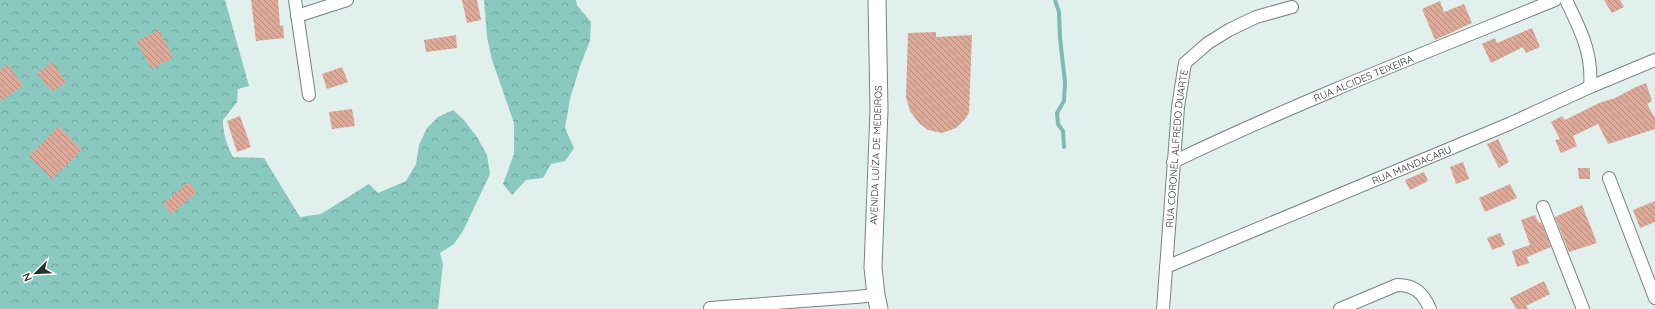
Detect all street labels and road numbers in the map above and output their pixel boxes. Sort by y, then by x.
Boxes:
street label: RUA ALCIDES TEIXEIRA [1312,51,1415,104]
street label: RUA CORONEL ALFREDO DUARTE [1163,68,1190,228]
street label: AVENIDA LUÍZA DE MEDEIROS [867,85,885,225]
street label: RUA MANDACARU [1370,142,1453,187]

